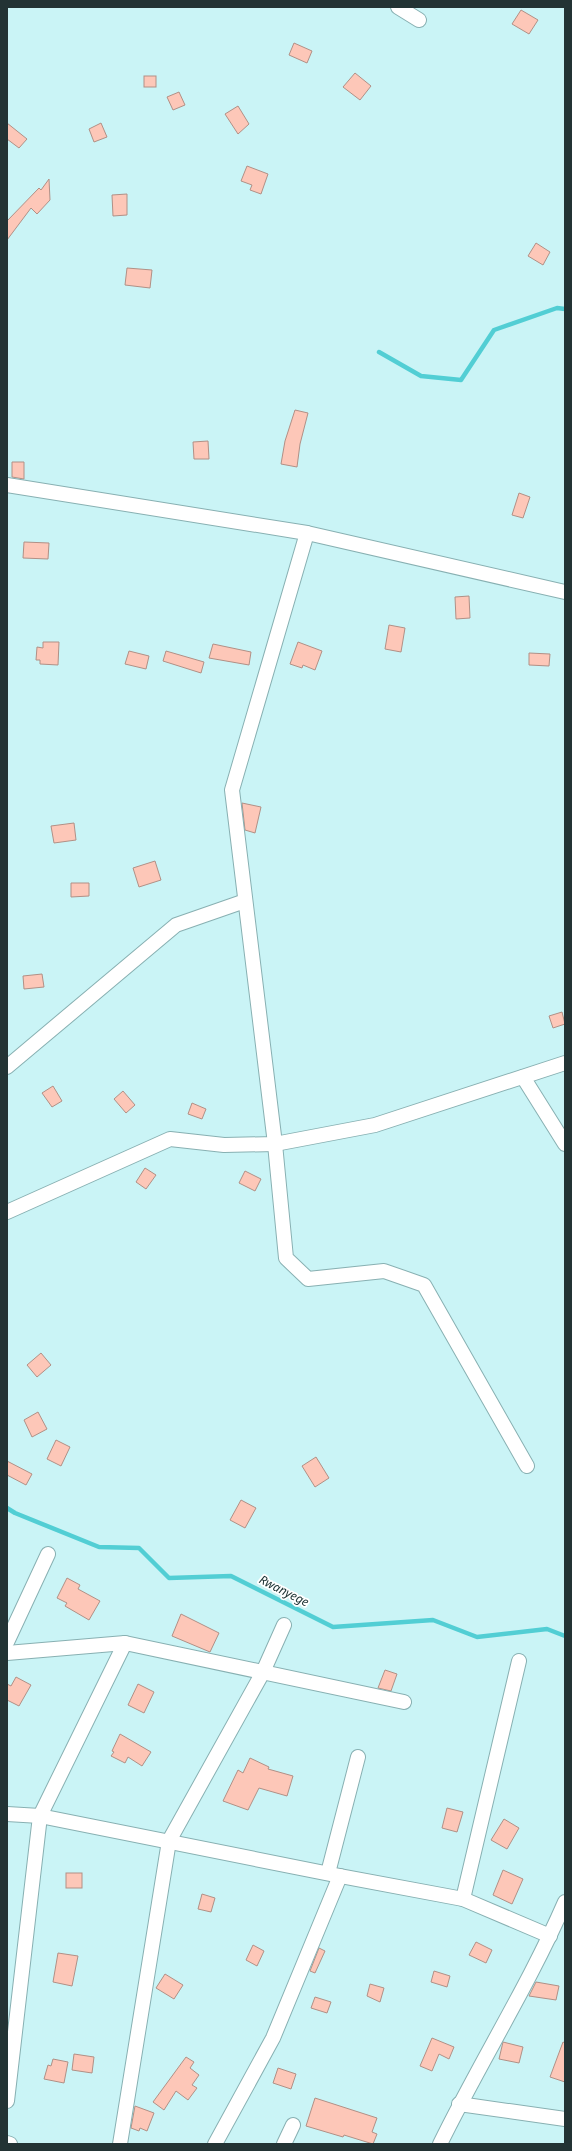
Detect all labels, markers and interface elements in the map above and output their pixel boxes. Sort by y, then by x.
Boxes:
water label: Rwanyege [256,1571,312,1610]

